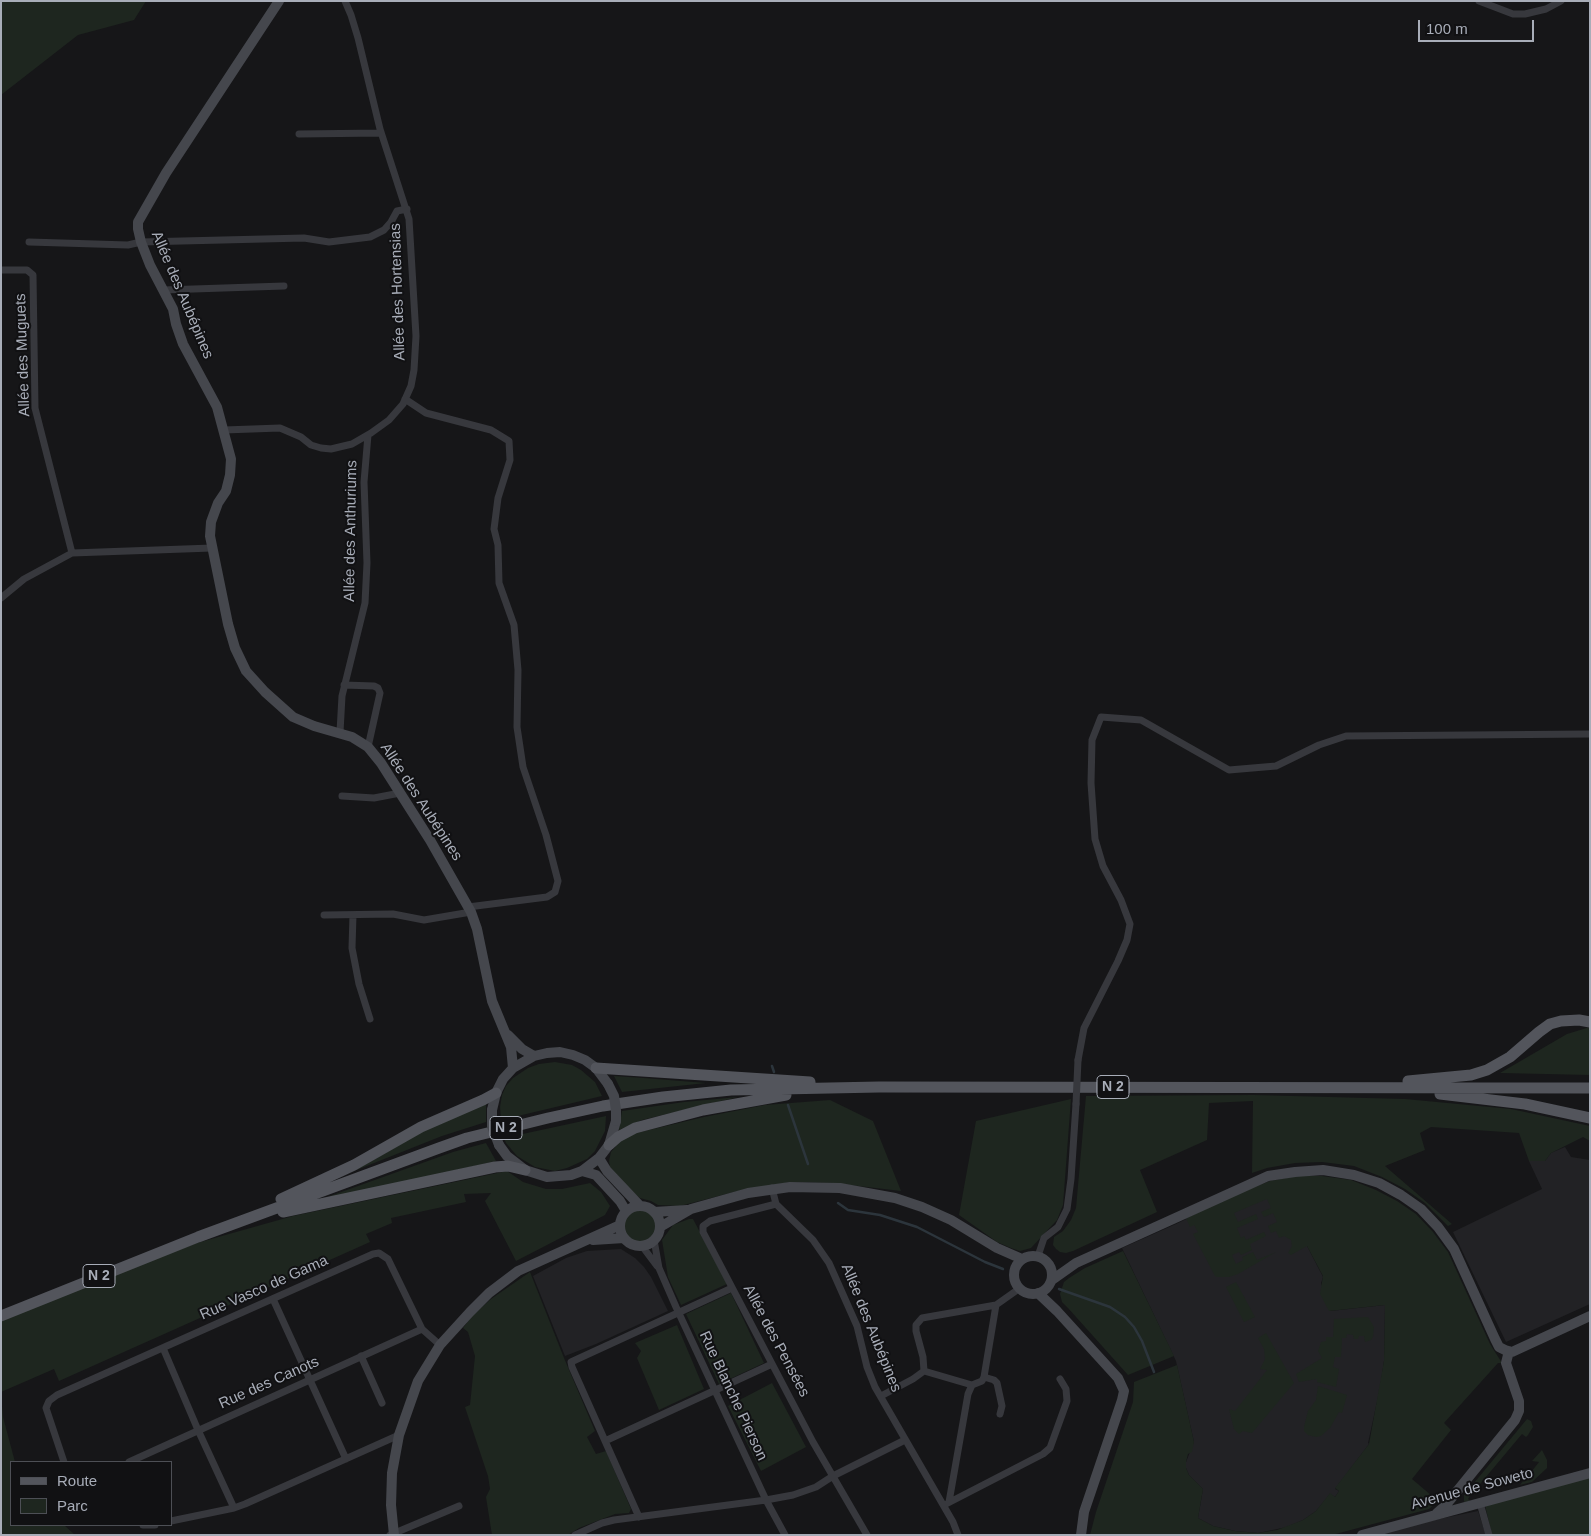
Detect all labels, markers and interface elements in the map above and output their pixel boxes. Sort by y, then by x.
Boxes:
scale bar [1421,10,1537,42]
text: 100 m [1426,20,1468,37]
street label: Allée des Hortensias [387,223,409,361]
street label: Allée des Aubépines [147,229,217,361]
street label: Allée des Muguets [12,293,34,417]
street label: Allée des Anthuriums [341,460,361,602]
street label: Allée des Aubépines [376,740,466,864]
road number: N 2 [1097,1076,1129,1098]
road number: N 2 [490,1116,522,1140]
street label: Rue Vasco de Gama [197,1252,331,1324]
street label: Allée des Aubépines [837,1261,905,1395]
road number: N 2 [83,1264,115,1288]
street label: Allée des Pensées [739,1282,813,1400]
street label: Rue Blanche Pierson [695,1328,771,1464]
street label: Rue des Canots [216,1353,322,1413]
legend [10,1461,172,1526]
street label: Avenue de Soweto [1409,1464,1535,1514]
text: Route [57,1472,97,1489]
text: Parc [57,1497,88,1514]

